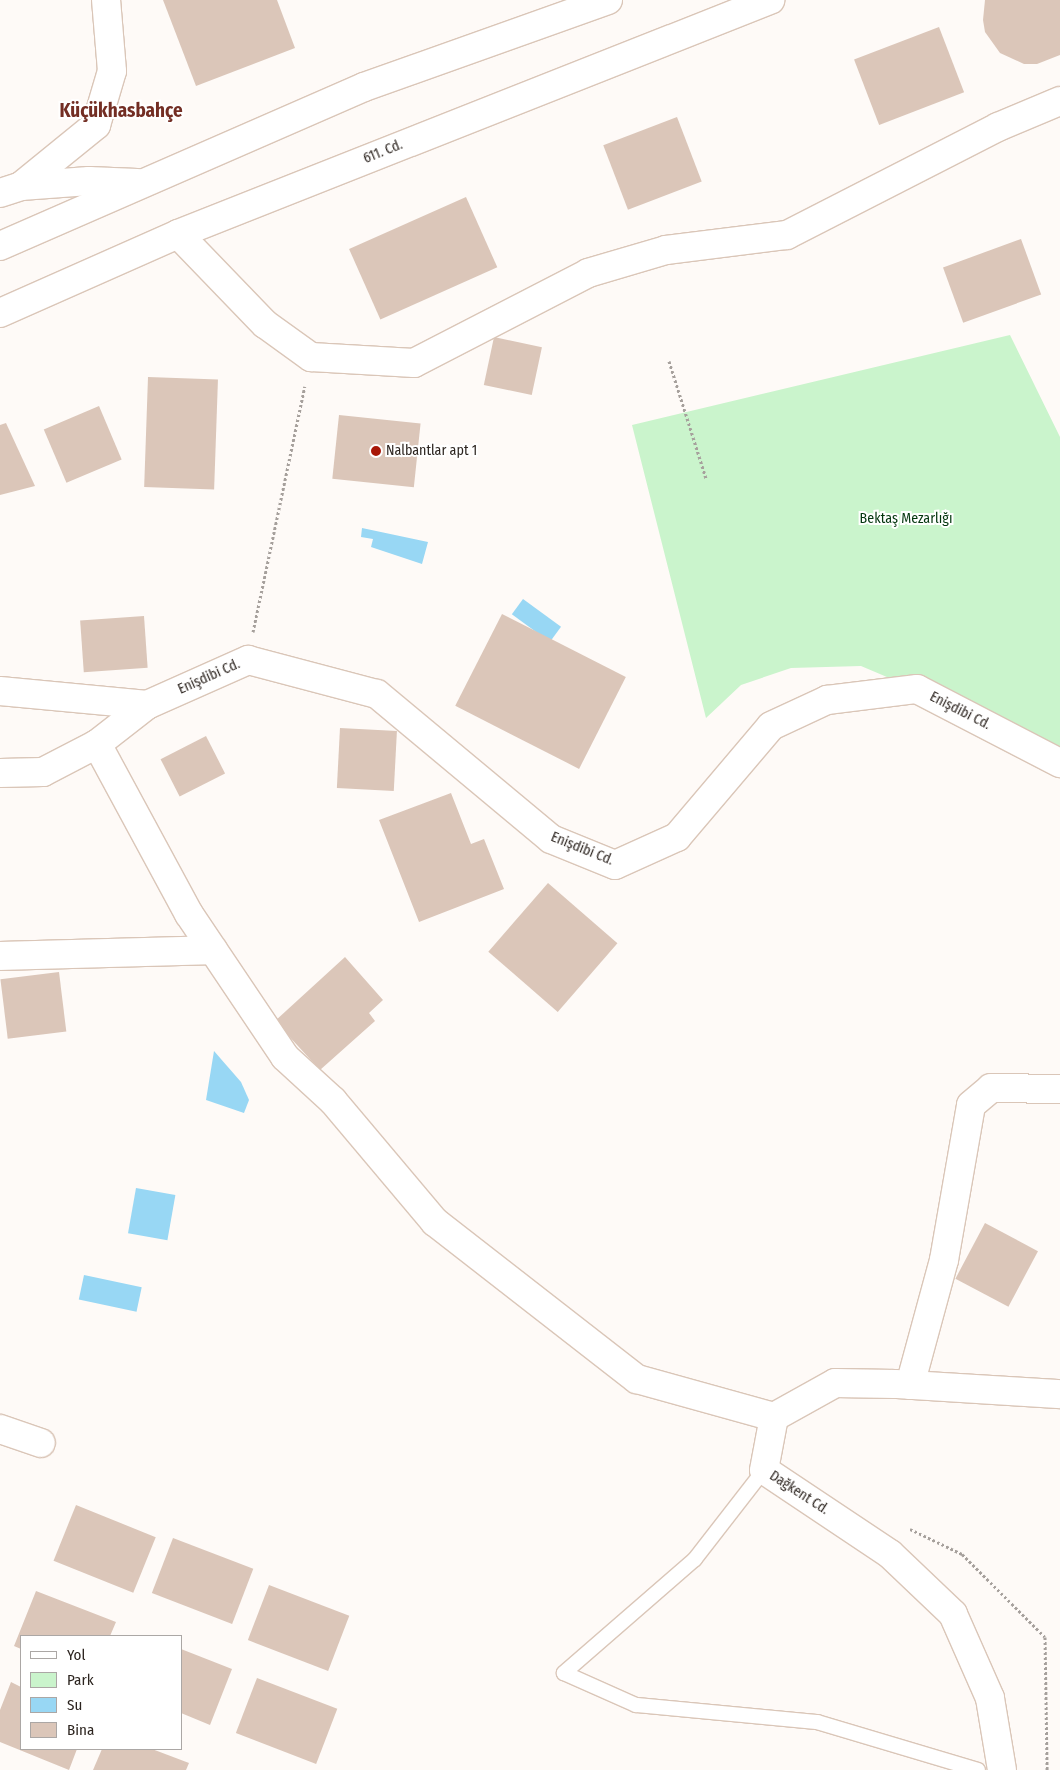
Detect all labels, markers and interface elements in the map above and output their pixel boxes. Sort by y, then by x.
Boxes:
district label: Küçükhasbahçe [59,100,183,122]
street label: 611. Cd. [361,137,405,167]
place label: Nalbantlar apt 1 [386,443,477,459]
marker: Nalbantlar apt 1 [370,445,382,457]
park label: Bektaş Mezarlığı [860,511,952,527]
street label: Enişdibi Cd. [175,656,243,698]
street label: Enişdibi Cd. [927,689,993,733]
street label: Enişdibi Cd. [548,829,616,869]
street label: Dağkent Cd. [766,1468,832,1518]
legend [20,1635,182,1750]
text: Yol [67,1646,85,1664]
text: Park [67,1671,94,1689]
text: Su [67,1696,82,1714]
text: Bina [67,1721,94,1739]

